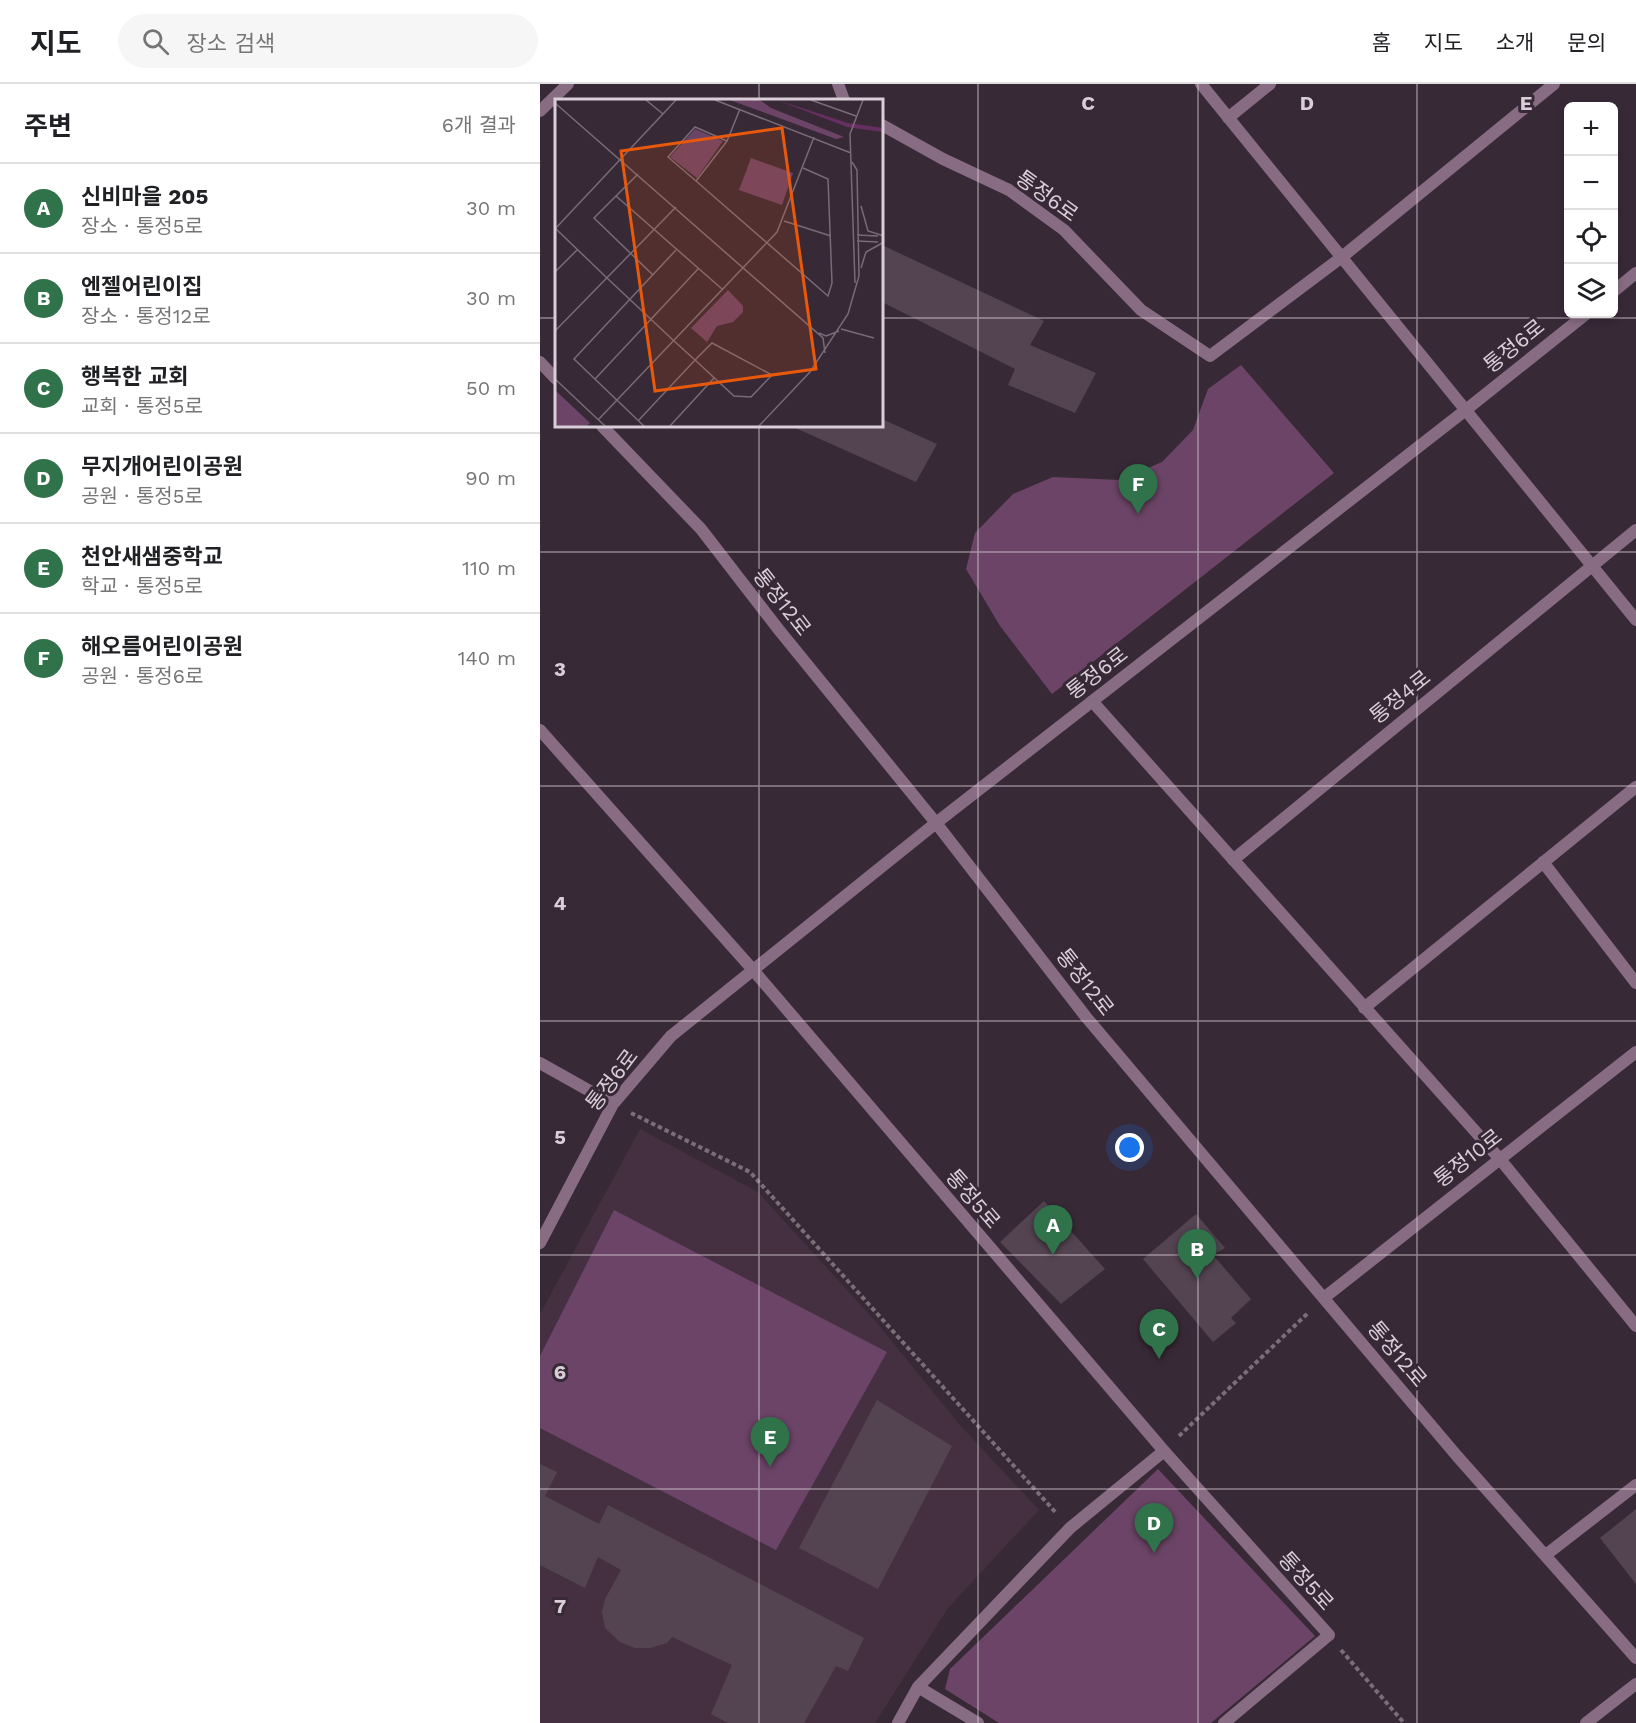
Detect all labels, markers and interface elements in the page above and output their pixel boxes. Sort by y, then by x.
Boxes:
search box [118,14,538,68]
icon: search [139,25,172,58]
text: 지도 [30,27,82,60]
text: 홈 [1372,30,1391,55]
text: 지도 [1424,30,1463,55]
text: 소개 [1496,30,1534,55]
text: 문의 [1567,30,1606,55]
text: 장소 검색 [187,31,275,56]
text: C [1081,91,1095,115]
text: D [1300,91,1314,115]
text: E [1520,91,1532,115]
inset map [555,99,884,428]
map controls [1564,102,1618,318]
button: + [1564,102,1618,156]
text: 주변 [24,111,72,141]
text: 6개 결과 [442,113,516,137]
button: − [1564,156,1618,210]
street label: 통정6로 [1011,165,1083,226]
text: 신비마을 205 [81,184,208,209]
text: A [37,196,50,220]
text: 30 m [466,196,516,220]
button: locate [1564,210,1618,264]
text: 장소 · 통정5로 [81,214,203,238]
button: layers [1564,264,1618,318]
text: 엔젤어린이집 [81,274,202,299]
text: B [37,286,50,310]
text: 30 m [466,286,516,310]
text: 장소 · 통정12로 [81,304,211,328]
street label: 통정6로 [1478,314,1549,378]
text: 행복한 교회 [81,364,189,389]
text: C [37,376,50,400]
text: 50 m [466,376,516,400]
text: 교회 · 통정5로 [81,394,203,418]
text: 무지개어린이공원 [81,454,243,479]
pin: F [1118,464,1158,514]
text: D [36,466,51,490]
text: 90 m [465,466,516,490]
text: 공원 · 통정5로 [81,484,203,508]
text: 천안새샘중학교 [81,544,223,569]
text: E [37,556,50,580]
text: 110 m [462,556,516,580]
street label: 통정12로 [748,563,816,640]
text: 학교 · 통정5로 [81,574,203,598]
text: 해오름어린이공원 [81,634,243,659]
street label: 통정6로 [1061,641,1132,704]
text: F [37,646,50,670]
text: 140 m [458,646,516,670]
text: 3 [554,657,566,681]
text: 공원 · 통정6로 [81,664,203,688]
street label: 통정4로 [1364,665,1435,729]
text: 4 [554,891,567,915]
street label: 통정12로 [1051,943,1119,1020]
street label: 통정6로 [580,1044,643,1115]
street label: 통정10로 [1429,1123,1507,1192]
text: 5 [554,1125,566,1149]
your location [1115,1133,1144,1162]
street label: 통정5로 [941,1164,1006,1233]
pin: A [1034,1206,1072,1255]
pin: B [1178,1230,1216,1279]
pin: C [1140,1310,1178,1359]
street label: 통정12로 [1363,1316,1432,1392]
text: 6 [554,1360,566,1384]
pin: E [750,1418,790,1467]
pin: D [1134,1504,1174,1553]
street label: 통정5로 [1274,1546,1339,1615]
text: 7 [554,1594,566,1618]

